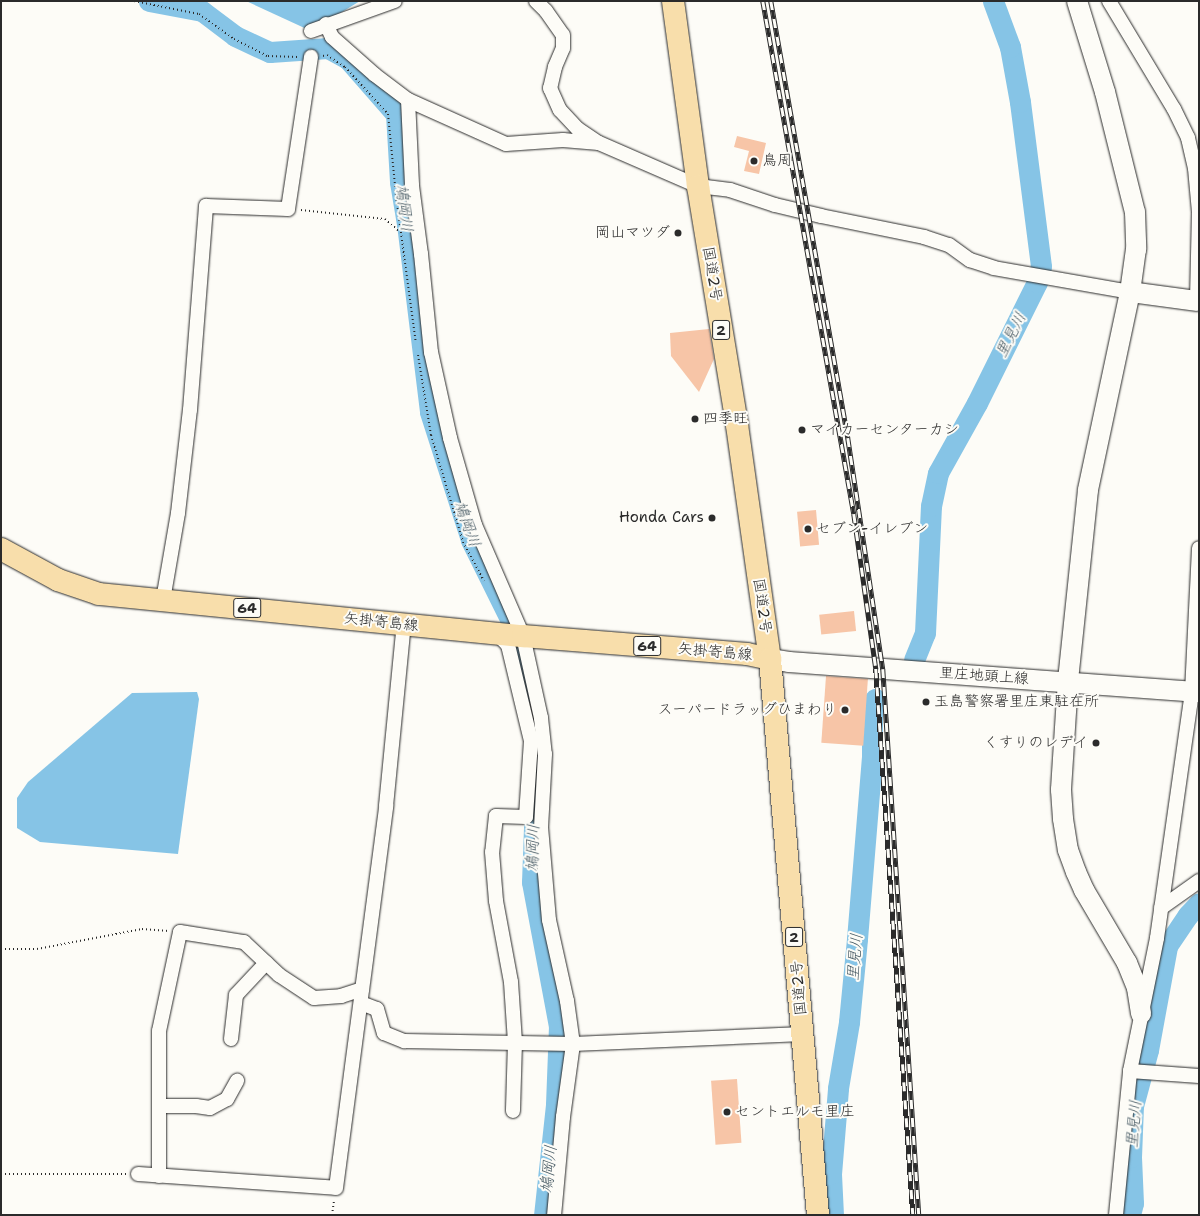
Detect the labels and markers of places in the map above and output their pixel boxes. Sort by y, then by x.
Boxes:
place label: 鳥周 [762,152,792,170]
marker: 鳥周 [749,156,759,166]
place label: 岡山マツダ [595,224,670,242]
marker: 岡山マツダ [673,228,683,238]
place label: 四季旺 [703,410,748,428]
marker: 四季旺 [690,414,700,424]
place label: マイカーセンターカシ [810,421,960,439]
marker: マイカーセンターカシ [797,425,807,435]
place label: Honda Cars [619,509,704,527]
marker: Honda Cars [707,513,717,523]
place label: セブン-イレブン [816,520,928,538]
marker: セブン-イレブン [803,524,813,534]
place label: 玉島警察署里庄東駐在所 [934,693,1099,711]
marker: 玉島警察署里庄東駐在所 [921,697,931,707]
place label: スーパードラッグひまわり [658,701,837,719]
marker: スーパードラッグひまわり [840,705,850,715]
place label: くすりのレデイ [983,734,1088,752]
marker: くすりのレデイ [1091,738,1101,748]
place label: セントエルモ里庄 [735,1103,855,1121]
marker: セントエルモ里庄 [722,1107,732,1117]

